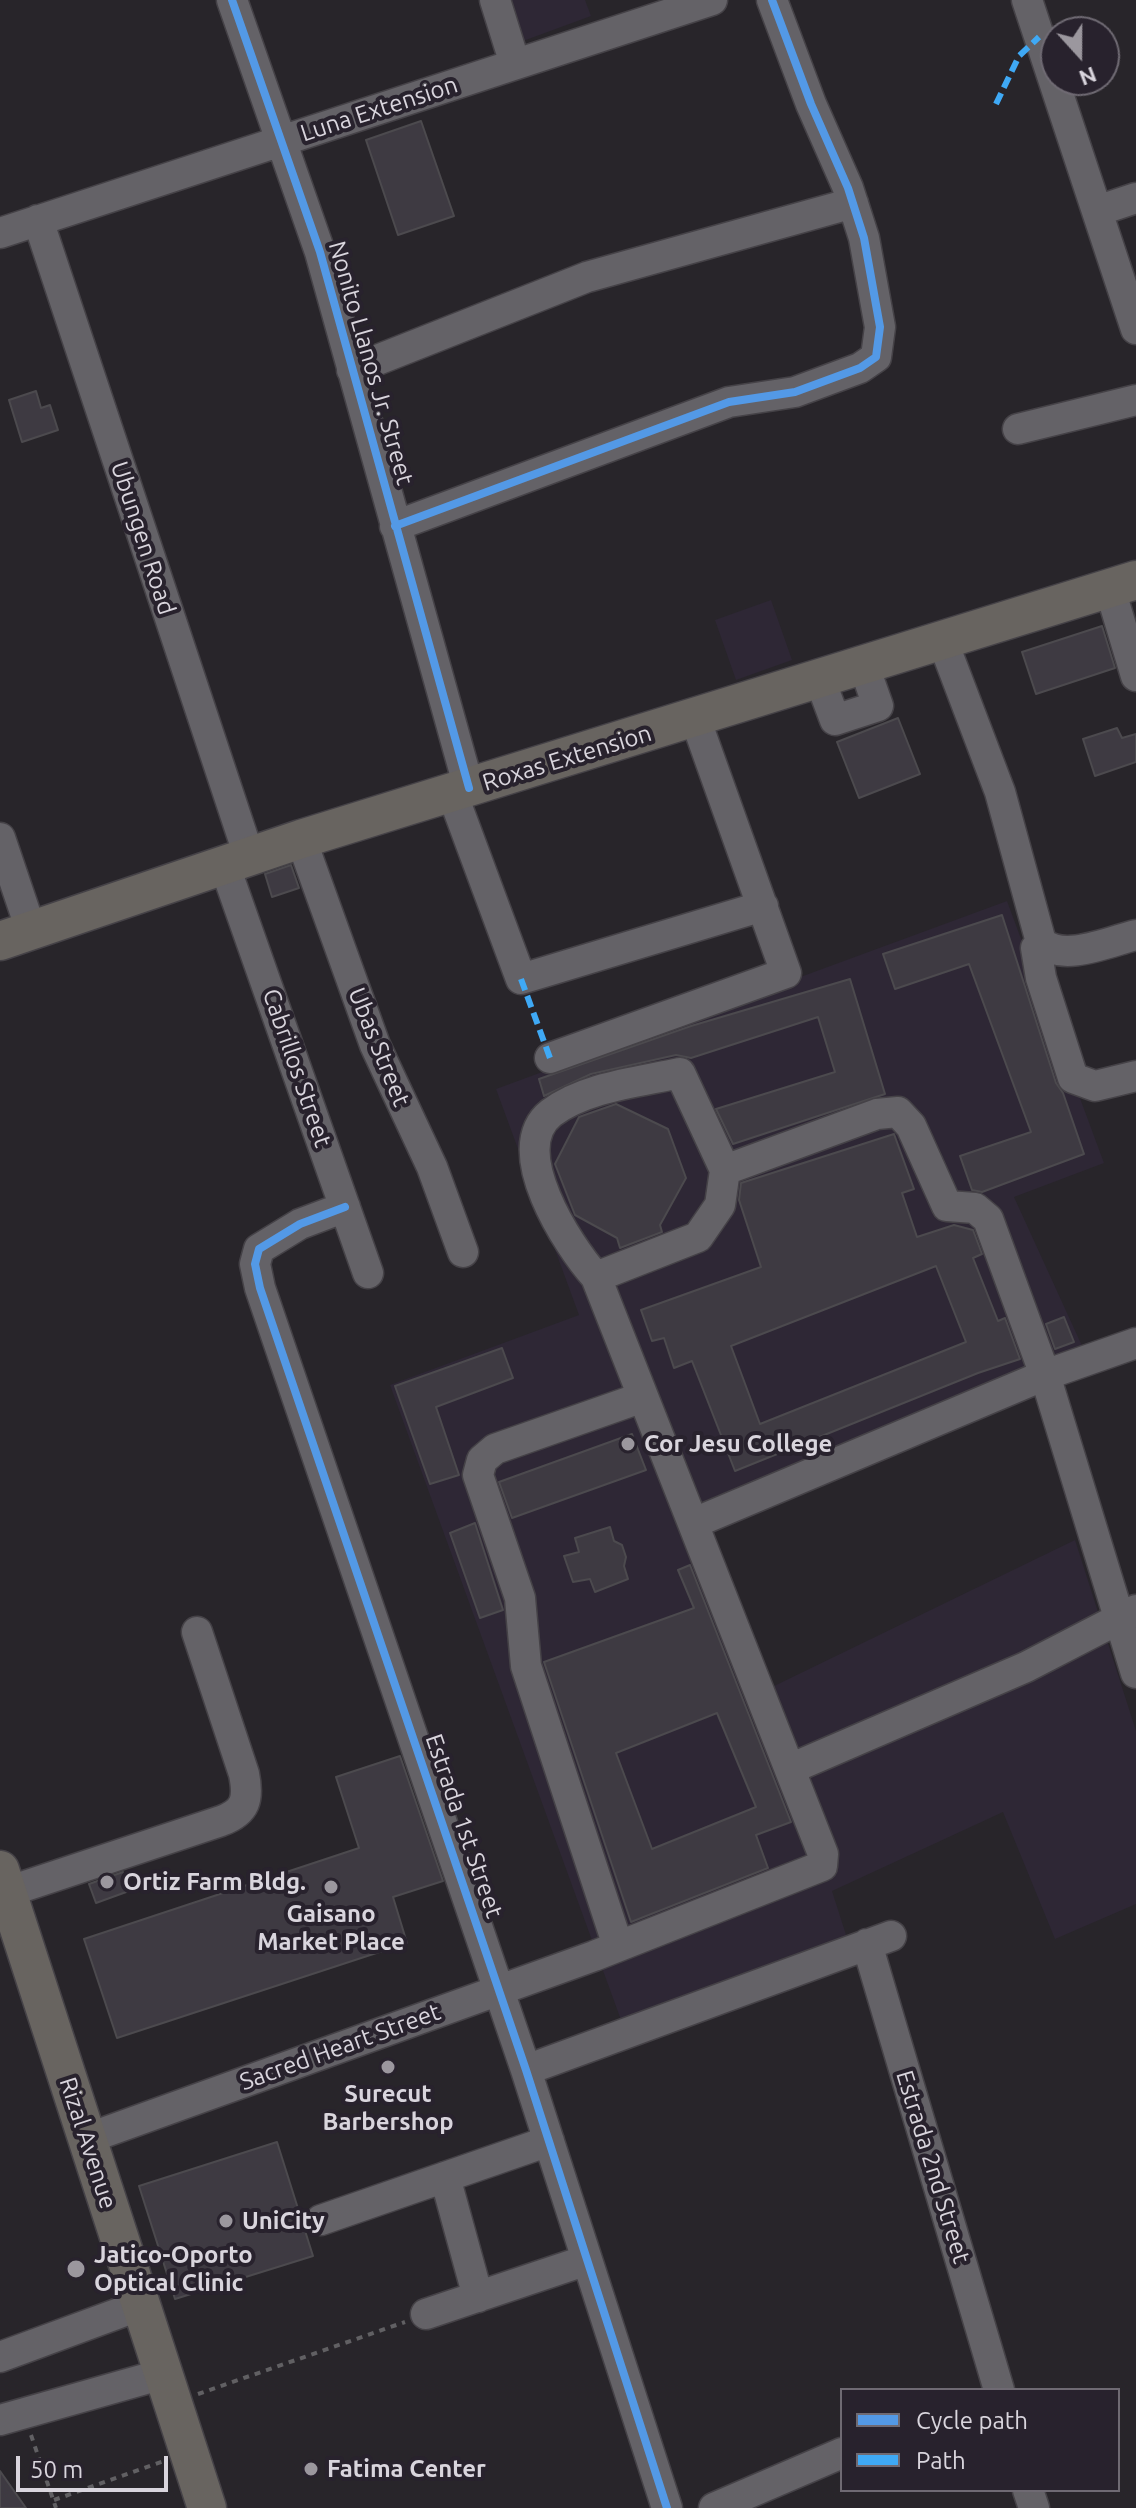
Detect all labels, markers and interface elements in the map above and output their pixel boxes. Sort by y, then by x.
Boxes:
north arrow [1040,16,1120,96]
text: N [1076,62,1100,92]
street label: Luna Extension [297,70,461,148]
street label: Nonito Llanos Jr. Street [322,238,420,488]
street label: Ubungen Road [105,458,181,618]
street label: Roxas Extension [479,719,655,797]
street label: Ubas Street [342,983,416,1111]
street label: Cabrillos Street [256,985,338,1151]
place label: Cor Jesu College [644,1430,832,1458]
marker: Cor Jesu College [619,1435,637,1453]
street label: Estrada 1st Street [419,1730,509,1922]
place label: Ortiz Farm Bldg. [123,1868,306,1896]
marker: Ortiz Farm Bldg. [98,1873,116,1891]
marker: Gaisano Market Place [322,1878,340,1896]
place label: Gaisano Market Place [257,1900,405,1956]
street label: Sacred Heart Street [236,1997,444,2097]
marker: Surecut Barbershop [379,2058,397,2076]
street label: Estrada 2nd Street [890,2067,976,2267]
street label: Rizal Avenue [53,2074,123,2212]
place label: Surecut Barbershop [322,2080,454,2136]
place label: UniCity [242,2207,325,2235]
marker: UniCity [217,2212,235,2230]
place label: Jatico-Oporto Optical Clinic [94,2241,253,2297]
marker: Jatico-Oporto Optical Clinic [65,2258,87,2280]
legend [840,2388,1120,2492]
text: Cycle path [916,2407,1028,2434]
scale bar [20,2440,172,2490]
text: Path [916,2447,966,2474]
place label: Fatima Center [327,2455,486,2483]
text: 50 m [30,2456,83,2483]
marker: Fatima Center [302,2460,320,2478]

